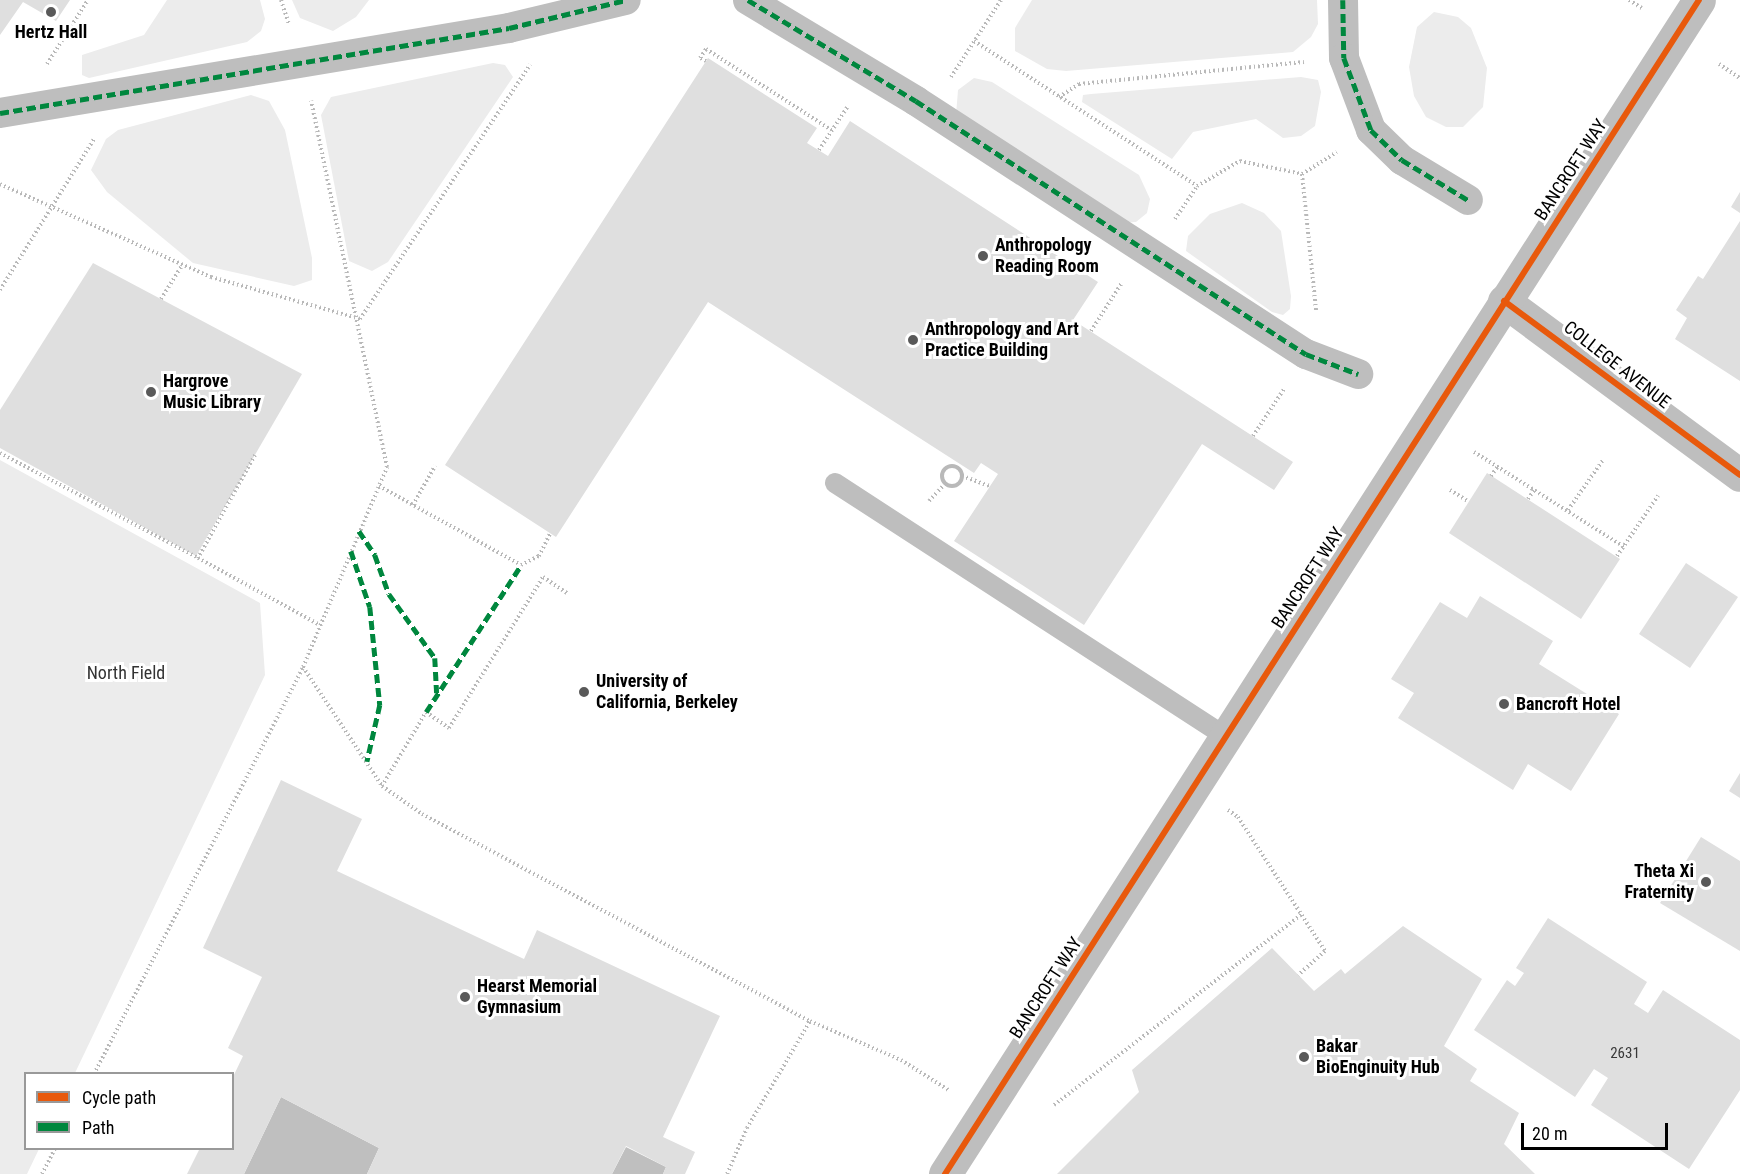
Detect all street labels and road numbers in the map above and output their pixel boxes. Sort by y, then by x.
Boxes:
street label: BANCROFT WAY [1530,115,1612,225]
street label: COLLEGE AVENUE [1559,317,1675,413]
street label: BANCROFT WAY [1267,523,1349,633]
street label: BANCROFT WAY [1005,933,1087,1043]

